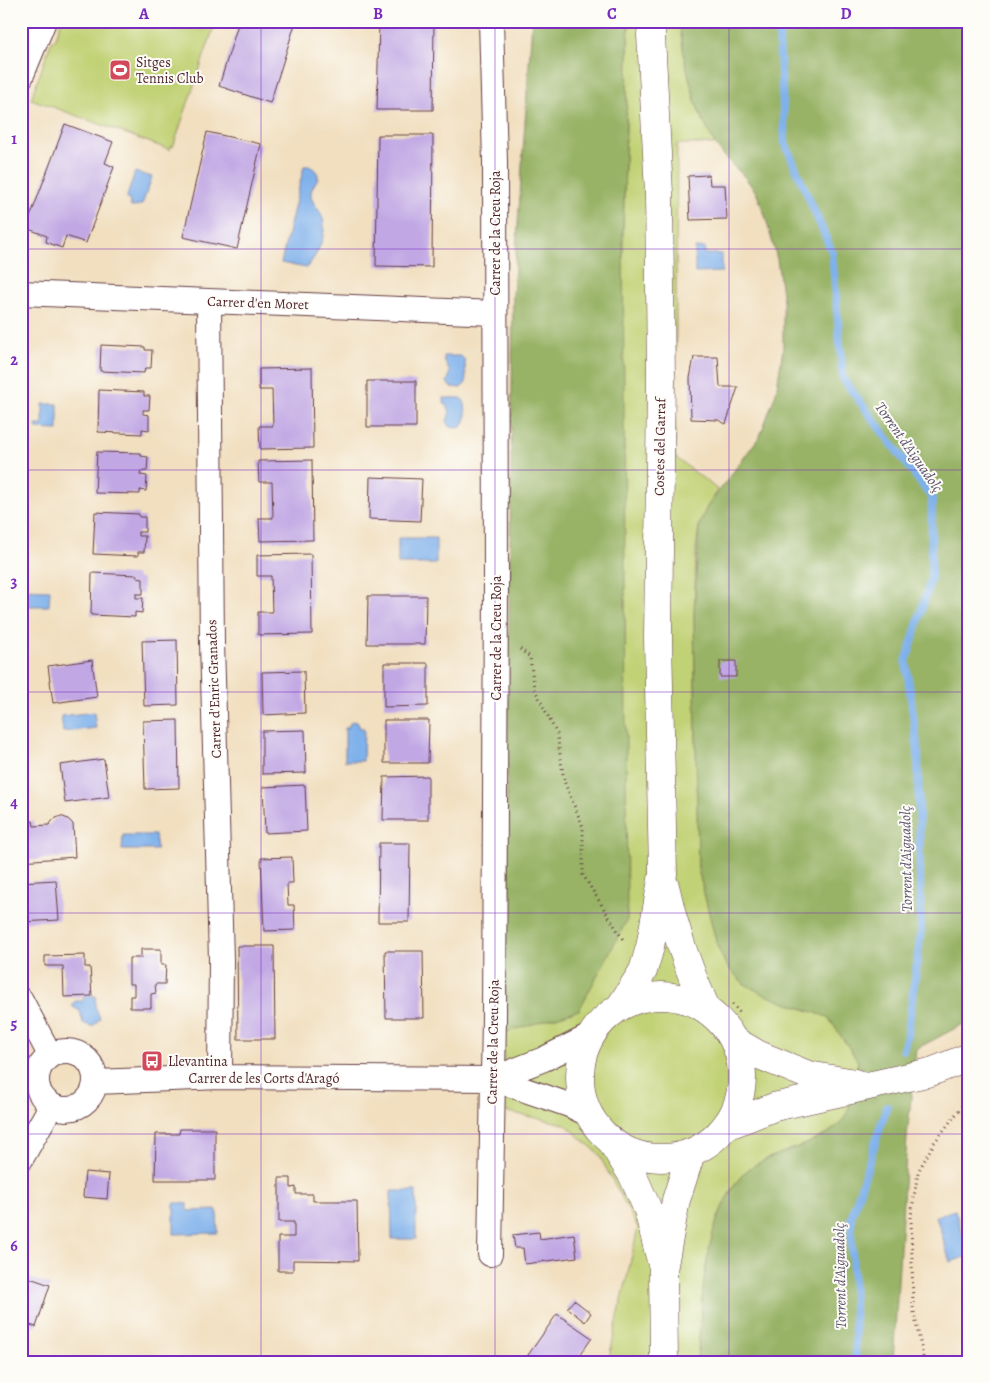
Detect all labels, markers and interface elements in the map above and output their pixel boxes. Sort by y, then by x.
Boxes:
text: A [138,3,150,25]
text: B [373,3,383,25]
text: C [607,3,617,25]
text: D [840,3,852,25]
place label: Sitges Tennis Club [136,53,204,88]
sports icon: Sitges Tennis Club [108,58,132,82]
text: 1 [11,128,17,150]
street label: Carrer de la Creu Roja [486,170,505,296]
street label: Carrer d'en Moret [207,292,309,314]
text: 2 [10,349,18,371]
street label: Costes del Garraf [650,396,670,496]
water label: Torrent d'Aiguadolç [870,398,948,497]
text: 3 [11,571,18,593]
street label: Carrer de la Creu Roja [487,575,506,701]
street label: Carrer d'Enric Granados [202,619,226,759]
text: 4 [10,792,18,814]
water label: Torrent d'Aiguadolç [895,805,917,912]
street label: Carrer de la Creu Roja [482,979,504,1105]
text: 5 [11,1013,18,1035]
bus stop icon: Llevantina [140,1049,164,1073]
place label: Llevantina [168,1052,228,1071]
street label: Carrer de les Corts d'Aragó [189,1069,340,1088]
water label: Torrent d'Aiguadolç [829,1222,851,1329]
text: 6 [10,1235,18,1257]

